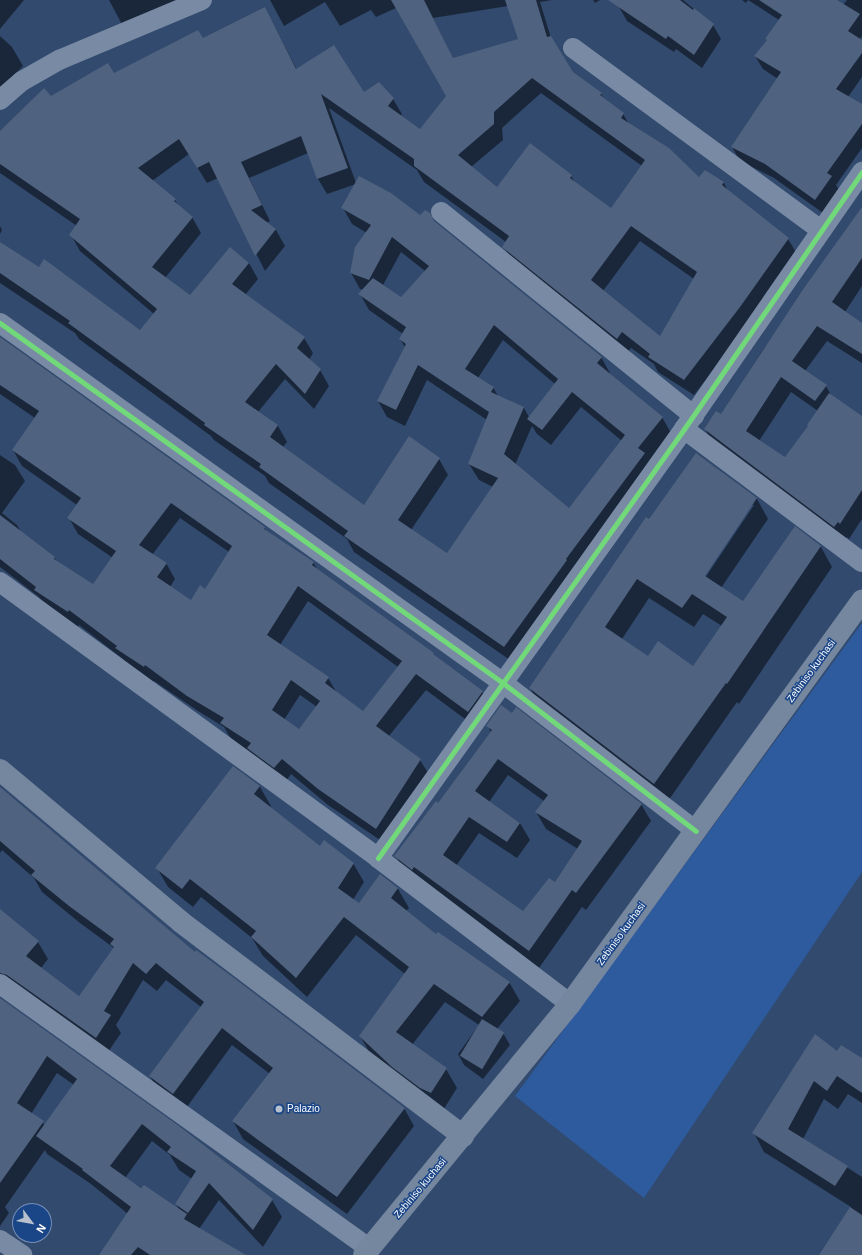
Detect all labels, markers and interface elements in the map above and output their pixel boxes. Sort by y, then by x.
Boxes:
street label: Zebiniso kuchasi [784,637,838,705]
street label: Zebiniso kuchasi [594,900,648,968]
place label: Palazio [287,1103,320,1115]
marker: Palazio [274,1104,284,1114]
street label: Zebiniso kuchasi [391,1156,449,1220]
north arrow [12,1203,52,1243]
text: N [34,1222,49,1235]

